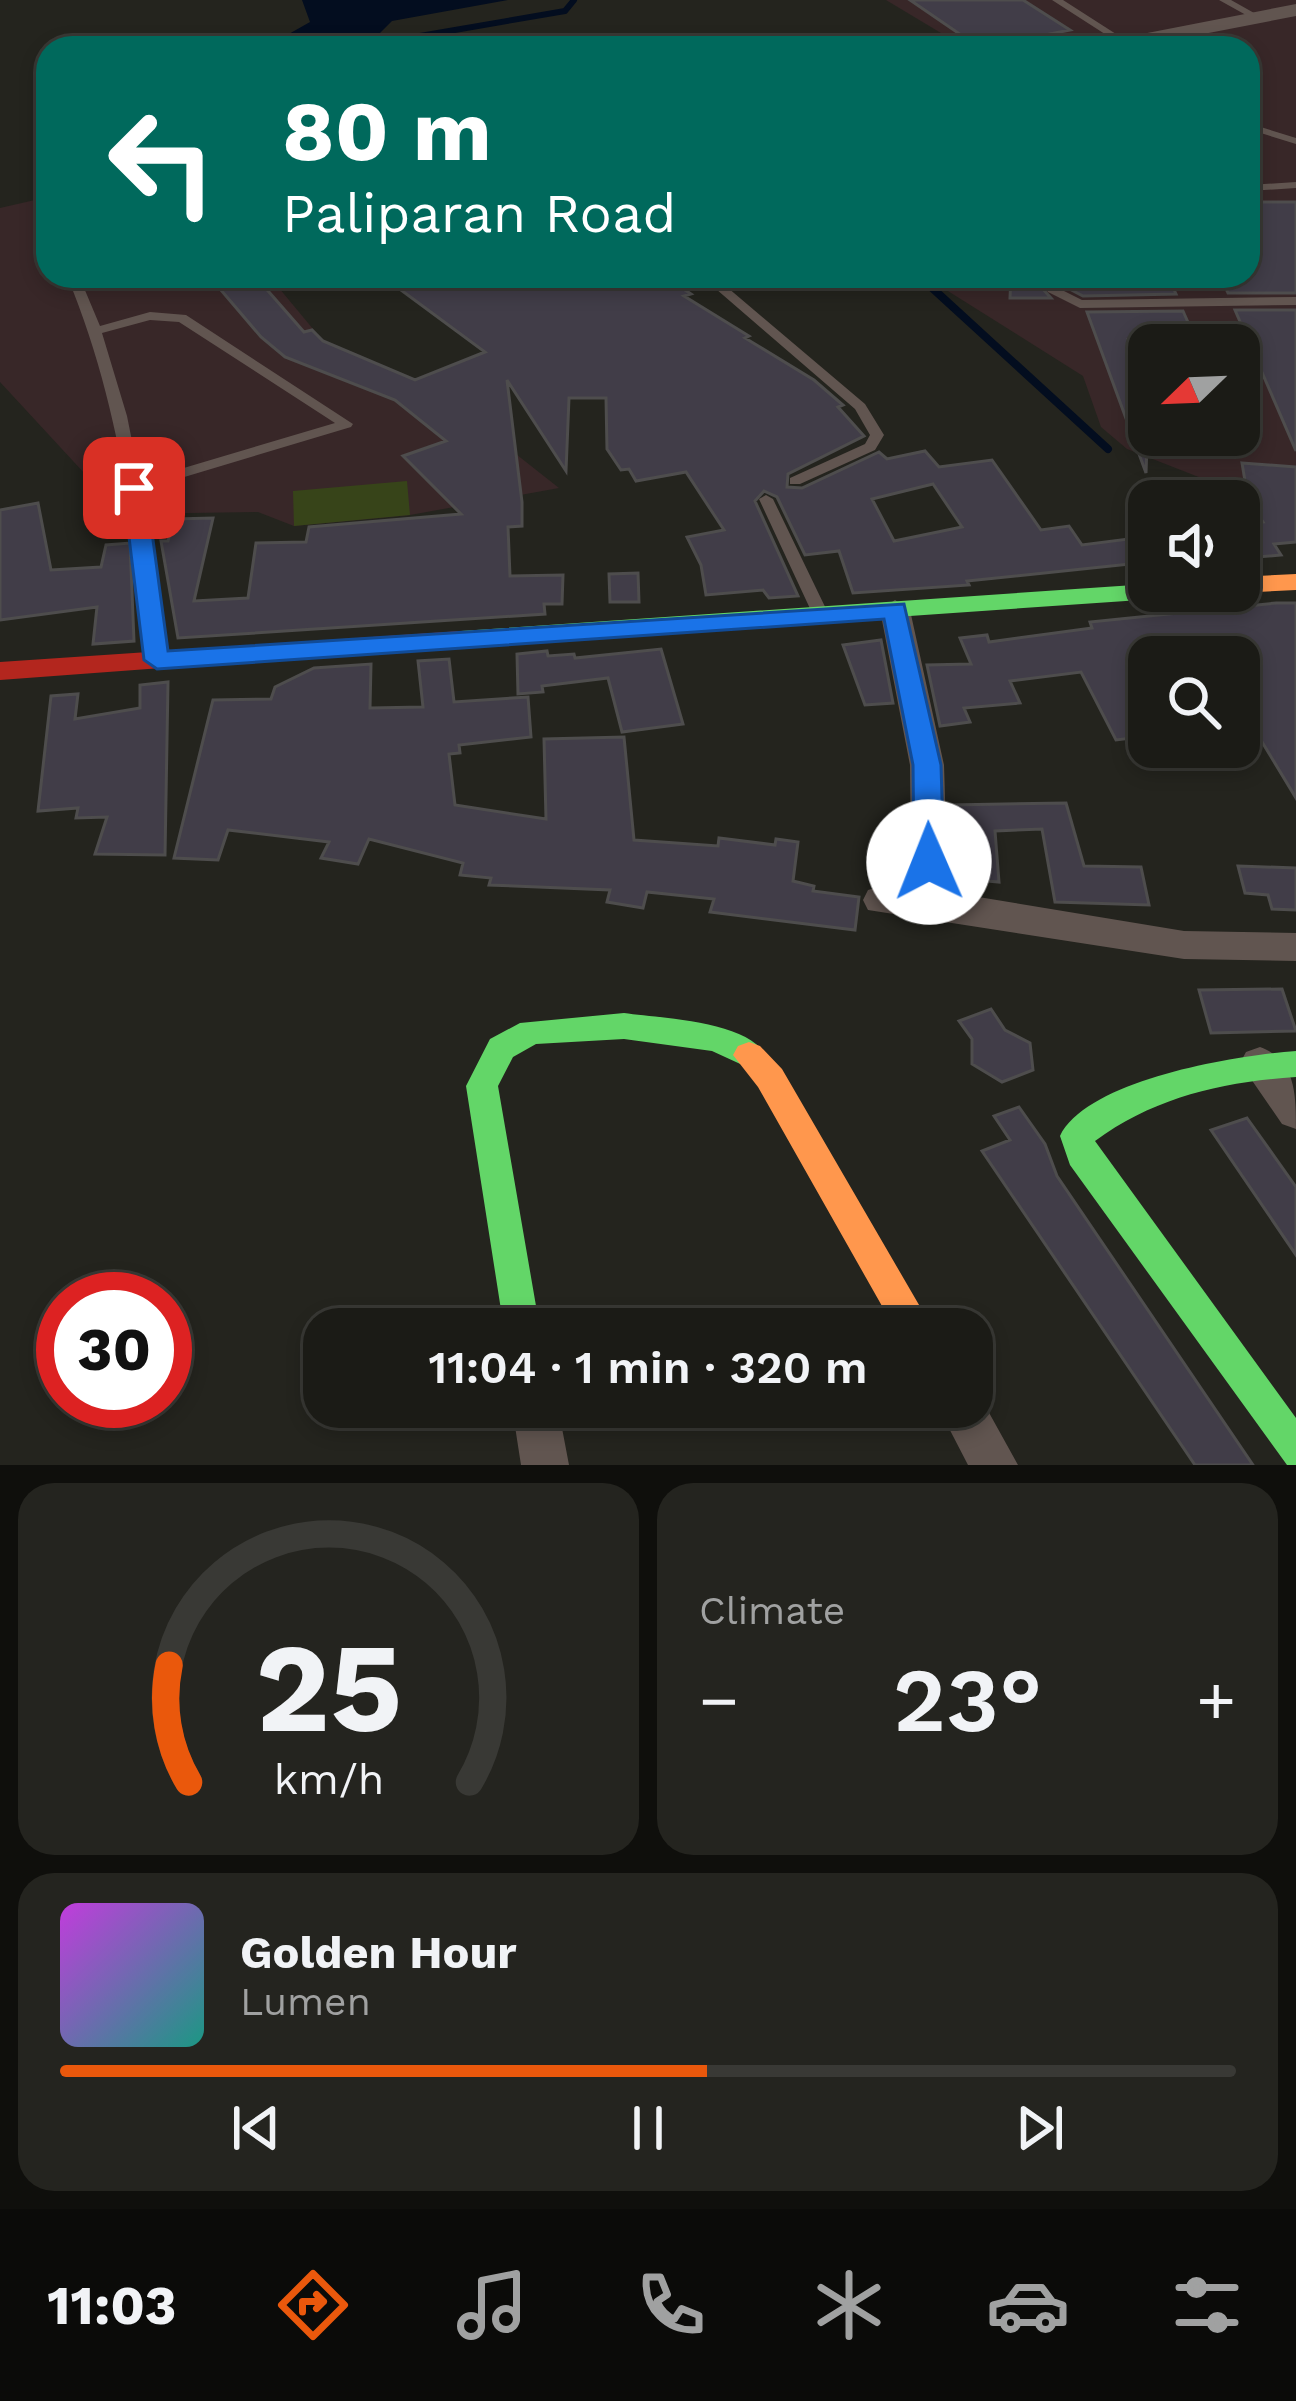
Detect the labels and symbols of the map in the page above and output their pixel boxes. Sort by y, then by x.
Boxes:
north arrow [1128,324,1260,456]
pin [83,437,185,539]
position arrow [866,799,992,925]
speed limit sign: 30 [36,1272,192,1428]

